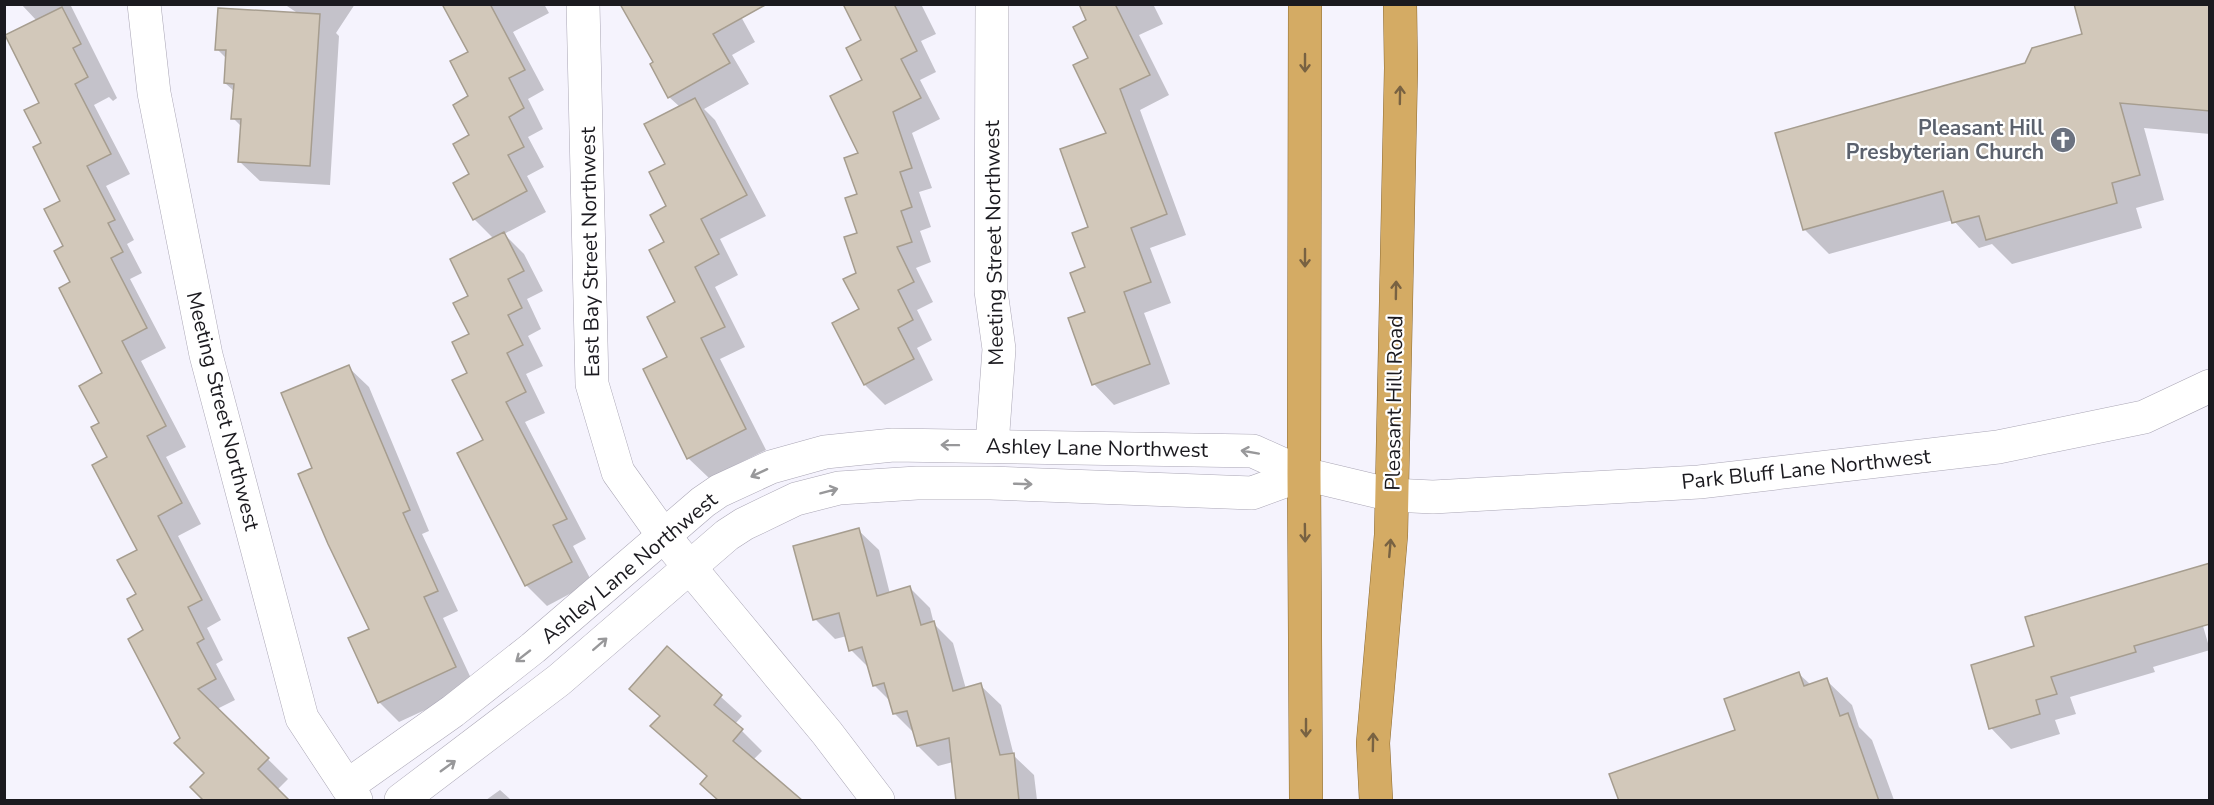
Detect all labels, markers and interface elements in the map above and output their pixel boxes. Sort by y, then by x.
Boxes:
one-way arrow [1299,52,1311,72]
one-way arrow [1395,85,1406,105]
place label: Pleasant Hill Presbyterian Church [1846,114,2044,166]
street label: Meeting Street Northwest [978,119,1010,366]
church icon: Pleasant Hill Presbyterian Church [2048,125,2078,155]
street label: East Bay Street Northwest [574,126,606,377]
one-way arrow [1299,247,1311,267]
one-way arrow [1390,280,1402,300]
street label: Meeting Street Northwest [180,289,266,534]
street label: Pleasant Hill Road [1378,315,1410,491]
street label: Ashley Lane Northwest [986,432,1209,464]
one-way arrow [941,439,961,451]
street label: Park Bluff Lane Northwest [1680,442,1932,496]
one-way arrow [1241,447,1260,458]
one-way arrow [751,467,769,479]
one-way arrow [1013,479,1033,490]
one-way arrow [819,484,838,496]
street label: Ashley Lane Northwest [535,485,724,650]
one-way arrow [1299,522,1311,542]
one-way arrow [1385,538,1396,558]
one-way arrow [592,638,608,651]
one-way arrow [516,649,532,662]
one-way arrow [1300,717,1312,737]
one-way arrow [1368,733,1379,753]
one-way arrow [439,759,455,772]

